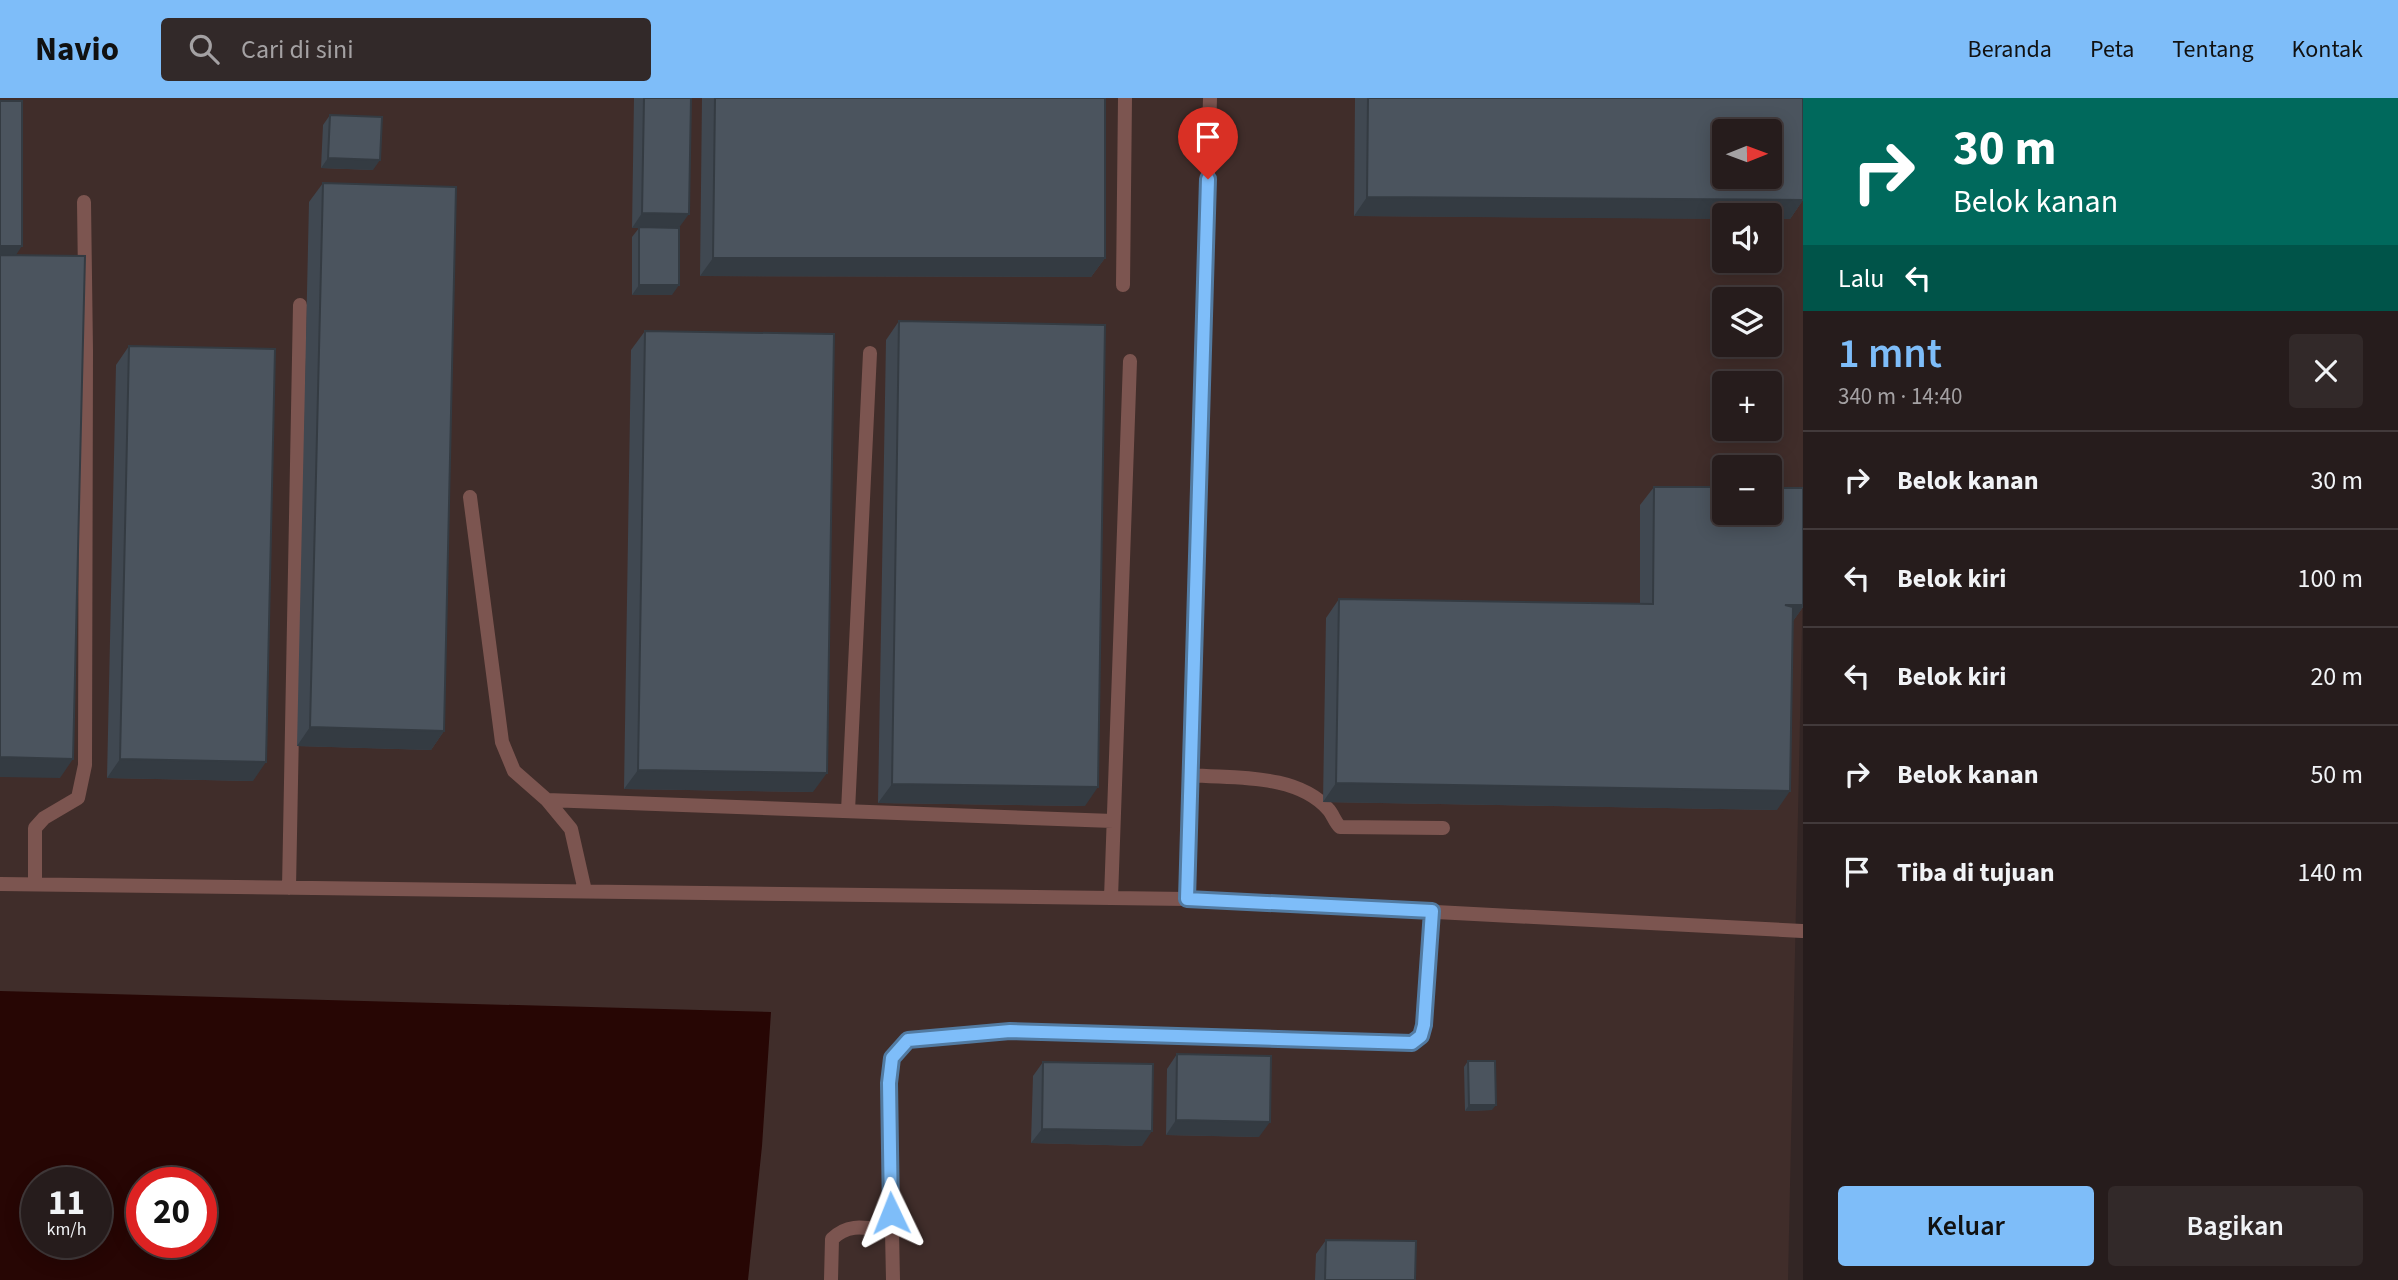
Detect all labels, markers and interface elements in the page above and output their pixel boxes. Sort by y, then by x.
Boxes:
search box [161,18,651,81]
text: Navio [35,26,119,73]
icon: search [185,30,223,68]
text: Cari di sini [241,31,354,68]
text: Beranda [1968,32,2052,67]
text: Peta [2090,32,2134,67]
text: Tentang [2172,32,2254,67]
text: Kontak [2292,32,2363,67]
pin [1178,107,1238,179]
text: 30 m [1953,114,2057,184]
icon: arrive [1189,118,1227,156]
north arrow [1712,119,1782,189]
map controls [1712,119,1782,525]
icon: right [1838,126,1929,217]
text: Belok kanan [1953,179,2118,225]
button: sound [1712,203,1782,273]
icon: left [1899,259,1937,297]
text: Lalu [1838,260,1885,297]
button: layers [1712,287,1782,357]
text: 1 mnt [1838,324,1942,384]
button: close [2289,334,2363,408]
button: + [1712,371,1782,441]
text: 340 m · 14:40 [1838,380,1962,413]
button: − [1712,455,1782,525]
icon: right [1838,461,1876,499]
text: Belok kanan [1897,462,2039,499]
text: 30 m [2310,462,2363,499]
icon: left [1838,559,1876,597]
text: Belok kiri [1897,560,2006,597]
text: 100 m [2297,560,2363,597]
icon: left [1838,657,1876,695]
text: Belok kiri [1897,658,2006,695]
text: 20 m [2310,658,2363,695]
icon: right [1838,755,1876,793]
text: Belok kanan [1897,756,2039,793]
text: 50 m [2310,756,2363,793]
icon: arrive [1838,853,1876,891]
text: Tiba di tujuan [1897,854,2055,891]
text: 140 m [2297,854,2363,891]
speed limit sign: 20 [126,1167,217,1258]
position arrow [854,1176,928,1250]
text: 11 [48,1178,85,1228]
button: Keluar [1838,1186,2094,1266]
button: Bagikan [2108,1186,2363,1266]
text: km/h [47,1217,86,1242]

